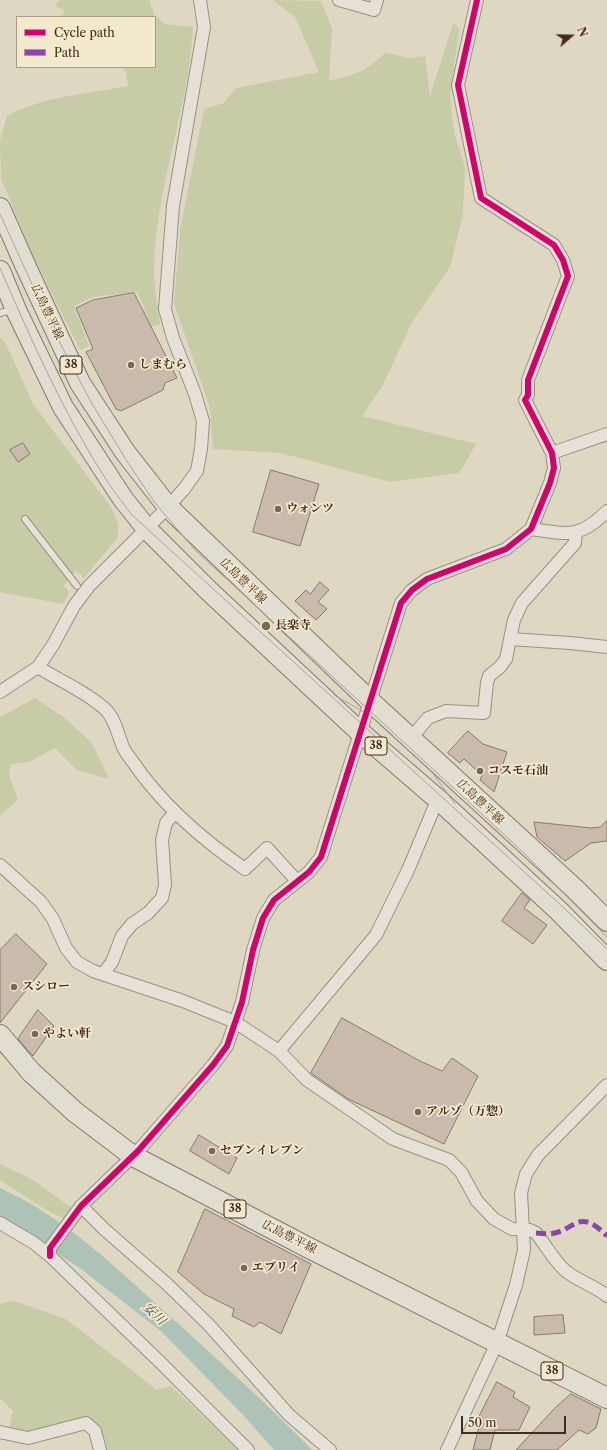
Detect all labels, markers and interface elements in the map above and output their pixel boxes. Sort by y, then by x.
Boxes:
legend [16,16,156,68]
north arrow [551,16,591,56]
text: Cycle path [54,25,115,40]
text: N [574,25,590,39]
text: Path [54,45,80,60]
street label: 広島豊平線 [28,282,66,342]
road number: 38 [60,356,82,374]
place label: しまむら [139,358,187,372]
marker: しまむら [126,360,136,370]
place label: ウォンツ [286,502,334,516]
marker: ウォンツ [273,504,283,514]
street label: 広島豊平線 [216,555,270,607]
place label: 長楽寺 [275,619,311,633]
marker: 長楽寺 [260,620,272,632]
road number: 38 [365,737,387,755]
place label: コスモ石油 [488,764,548,778]
marker: コスモ石油 [475,766,485,776]
street label: 広島豊平線 [453,776,507,828]
place label: スシロー [22,980,70,994]
marker: スシロー [9,982,19,992]
place label: やよい軒 [43,1027,91,1041]
marker: やよい軒 [30,1029,40,1039]
place label: アルゾ（万惣） [426,1105,510,1119]
marker: アルゾ（万惣） [413,1107,423,1117]
place label: セブンイレブン [220,1144,304,1158]
marker: セブンイレブン [207,1146,217,1156]
road number: 38 [224,1200,246,1218]
street label: 広島豊平線 [259,1217,319,1257]
place label: エブリイ [252,1261,300,1275]
marker: エブリイ [239,1263,249,1273]
water label: 安川 [139,1299,169,1329]
road number: 38 [541,1362,563,1380]
scale bar [463,1408,568,1434]
text: 50 m [468,1415,497,1430]

